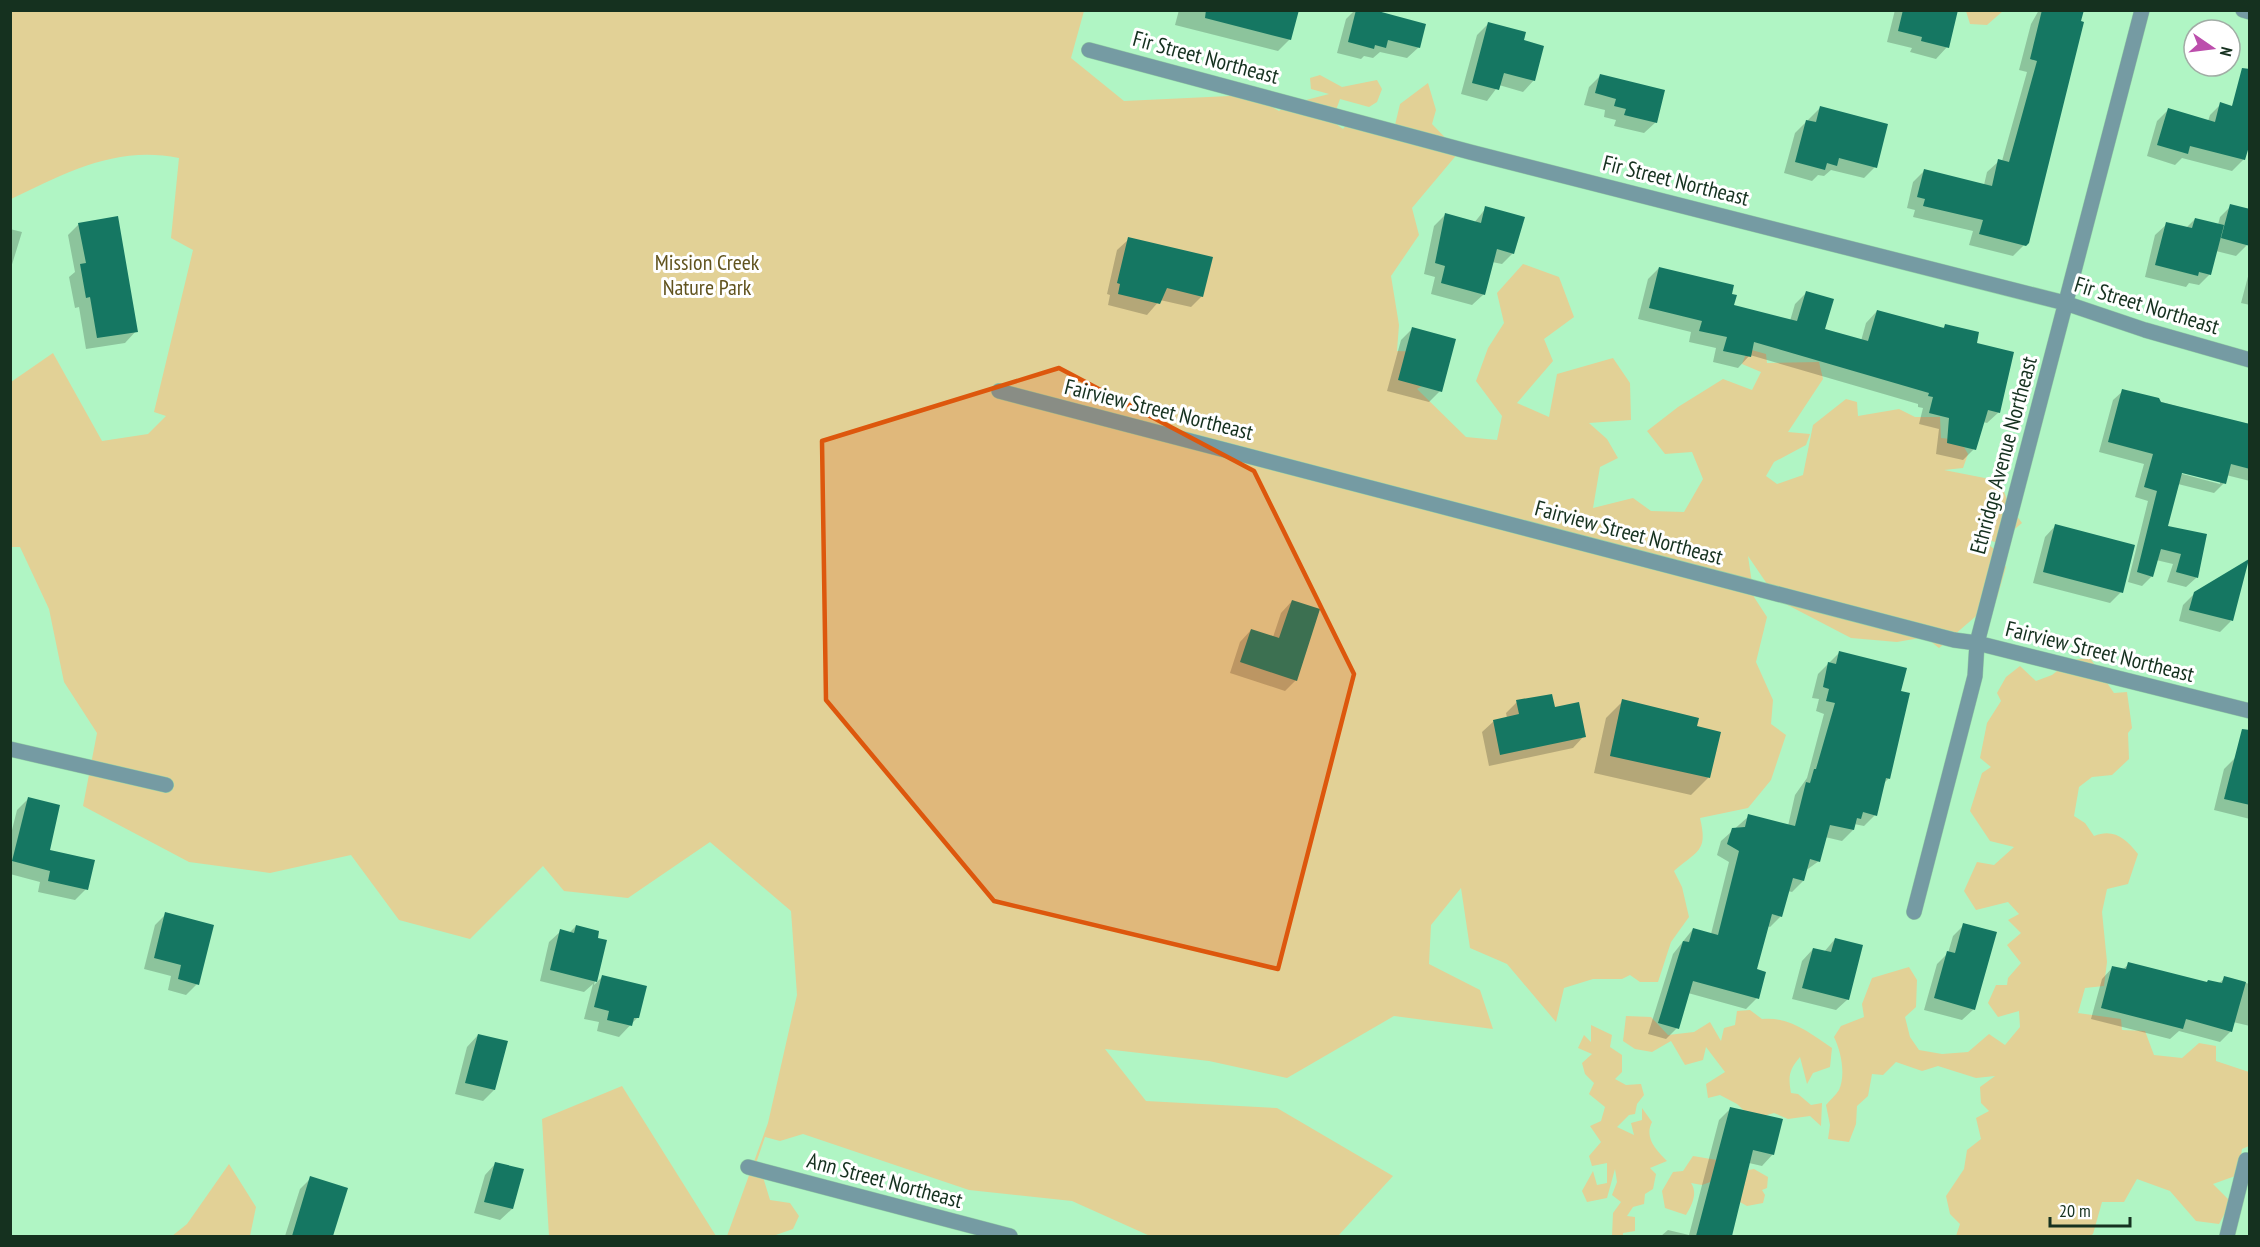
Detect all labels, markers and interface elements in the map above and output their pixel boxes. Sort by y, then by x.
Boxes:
north arrow [2182,18,2242,78]
street label: Fir Street Northeast [1130,24,1282,90]
text: N [2216,45,2237,58]
street label: Fir Street Northeast [1600,148,1752,212]
park label: Mission Creek Nature Park [655,248,760,301]
street label: Fir Street Northeast [2071,270,2223,340]
street label: Ethridge Avenue Northeast [1963,353,2043,557]
street label: Fairview Street Northeast [1062,372,1256,446]
street label: Fairview Street Northeast [1532,493,1726,571]
street label: Fairview Street Northeast [2003,614,2197,688]
street label: Ann Street Northeast [804,1146,966,1214]
scale bar [2050,1190,2130,1228]
text: 20 m [2059,1199,2091,1222]

